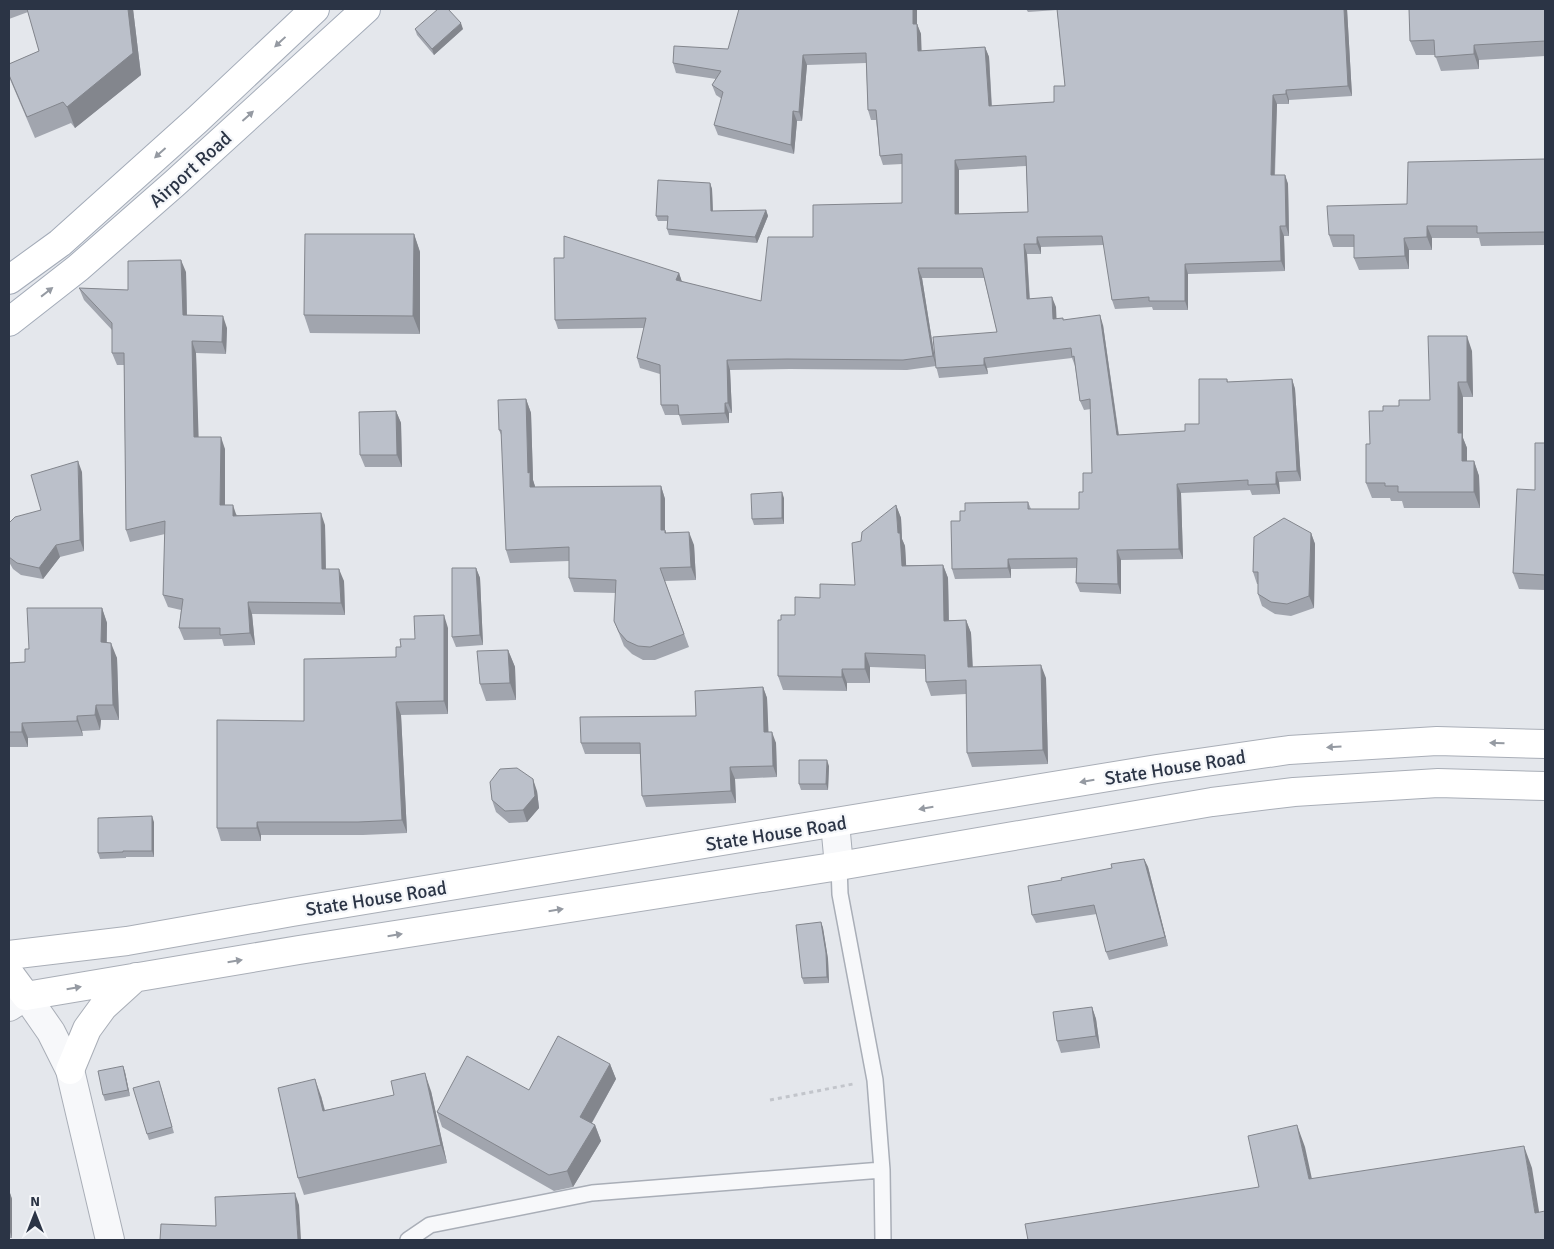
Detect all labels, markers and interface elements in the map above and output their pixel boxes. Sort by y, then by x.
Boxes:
one-way arrow [274,36,286,48]
one-way arrow [242,110,254,122]
street label: Airport Road [145,127,237,213]
one-way arrow [154,147,167,158]
one-way arrow [40,287,53,298]
one-way arrow [1488,739,1504,747]
one-way arrow [1326,744,1342,752]
street label: State House Road [1103,745,1247,791]
one-way arrow [1078,777,1094,785]
one-way arrow [918,804,934,812]
street label: State House Road [704,811,848,857]
street label: State House Road [304,876,448,922]
one-way arrow [548,906,564,914]
one-way arrow [387,931,403,939]
one-way arrow [227,957,243,965]
one-way arrow [67,983,83,991]
north arrow [10,1189,60,1239]
text: N [30,1193,40,1210]

